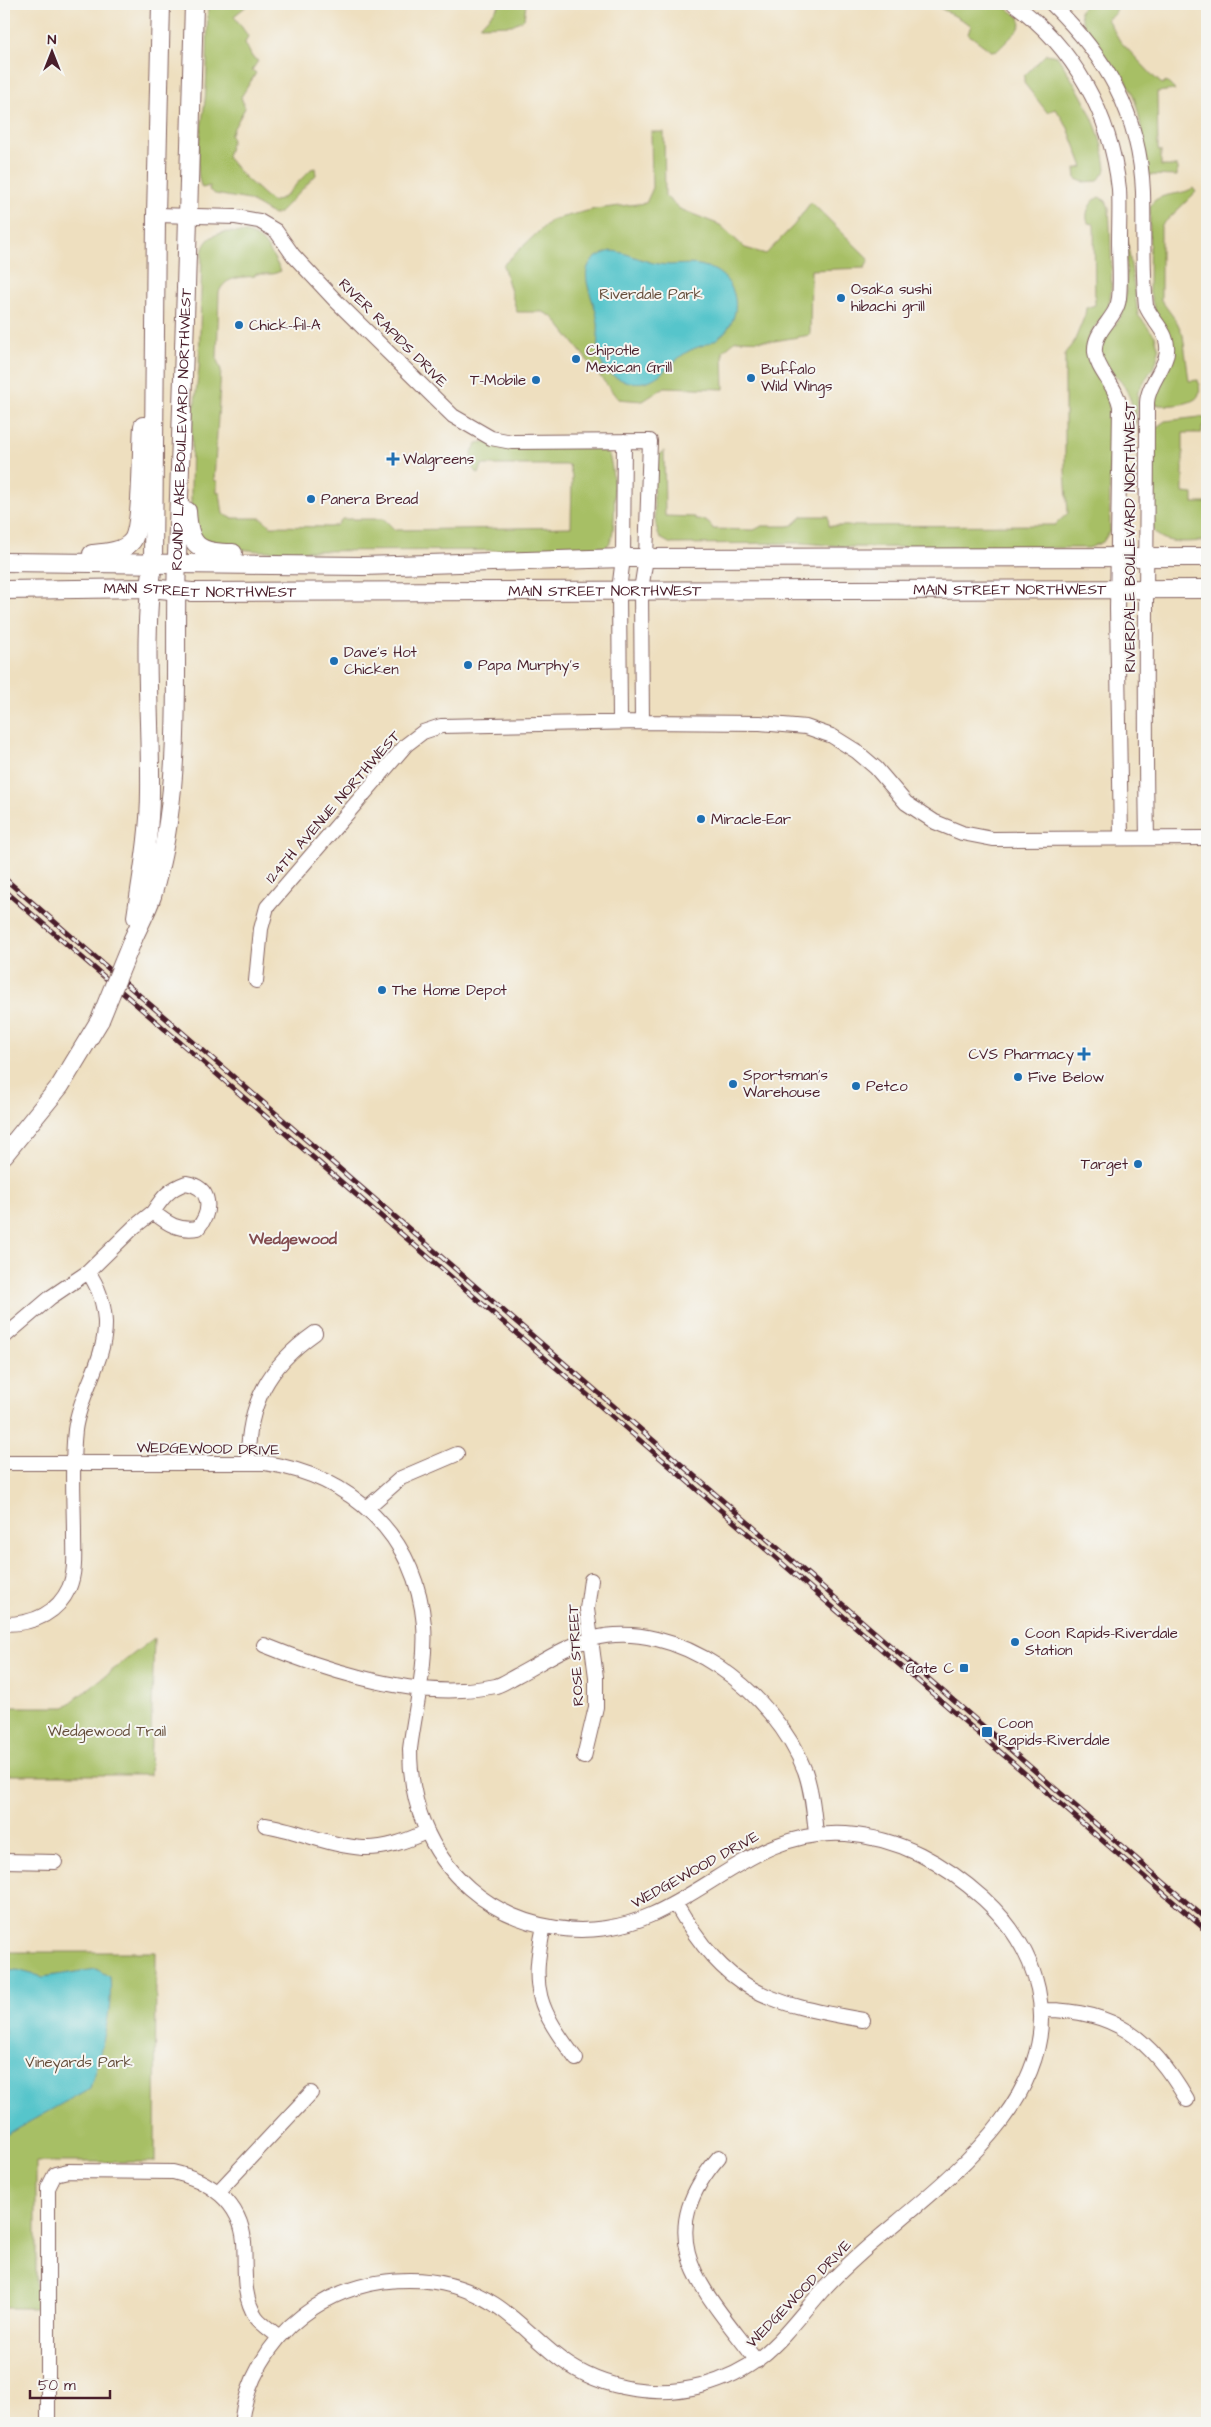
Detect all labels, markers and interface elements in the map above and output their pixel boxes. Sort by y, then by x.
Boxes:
north arrow [28,28,78,78]
text: N [48,30,57,50]
street label: RIVER RAPIDS DRIVE [334,274,452,392]
place label: Osaka sushi hibachi grill [851,279,932,318]
park label: Riverdale Park [599,284,703,305]
street label: ROUND LAKE BOULEVARD NORTHWEST [166,287,197,571]
marker: Osaka sushi hibachi grill [835,292,847,304]
place label: Chick-fil-A [249,315,321,336]
marker: Chick-fil-A [233,319,245,331]
place label: Chipotle Mexican Grill [586,340,672,378]
marker: Chipotle Mexican Grill [570,353,582,365]
place label: Buffalo Wild Wings [761,359,833,398]
place label: T-Mobile [470,370,526,391]
marker: Buffalo Wild Wings [745,372,757,384]
marker: T-Mobile [530,374,542,386]
street label: RIVERDALE BOULEVARD NORTHWEST [1120,401,1141,672]
place label: Walgreens [403,449,475,471]
marker: Walgreens [387,453,399,465]
place label: Panera Bread [321,489,418,510]
marker: Panera Bread [305,493,317,505]
street label: MAIN STREET NORTHWEST [103,577,297,603]
street label: MAIN STREET NORTHWEST [913,579,1107,600]
street label: MAIN STREET NORTHWEST [508,580,702,602]
place label: Dave's Hot Chicken [344,642,417,680]
marker: Dave's Hot Chicken [328,655,340,667]
place label: Papa Murphy's [478,655,580,677]
marker: Papa Murphy's [462,659,474,671]
street label: 124TH AVENUE NORTHWEST [261,726,406,888]
place label: Miracle-Ear [711,809,791,830]
marker: Miracle-Ear [695,813,707,825]
place label: The Home Depot [392,980,507,1001]
marker: The Home Depot [376,984,388,996]
place label: CVS Pharmacy [968,1044,1074,1066]
marker: CVS Pharmacy [1078,1048,1090,1060]
place label: Sportsman's Warehouse [743,1065,829,1103]
place label: Five Below [1028,1067,1104,1088]
marker: Five Below [1012,1071,1024,1083]
place label: Petco [866,1076,908,1097]
marker: Sportsman's Warehouse [727,1078,739,1090]
marker: Petco [850,1080,862,1092]
place label: Target [1081,1154,1128,1176]
marker: Target [1132,1158,1144,1170]
district label: Wedgewood [248,1228,338,1252]
street label: WEDGEWOOD DRIVE [136,1437,280,1461]
street label: ROSE STREET [563,1603,589,1707]
place label: Coon Rapids-Riverdale Station [1025,1623,1178,1661]
marker: Coon Rapids-Riverdale Station [1009,1636,1021,1648]
place label: Gate C [905,1658,954,1679]
marker: Gate C [958,1662,970,1674]
place label: Coon Rapids-Riverdale [998,1713,1110,1751]
park label: Wedgewood Trail [48,1721,166,1743]
marker: Coon Rapids-Riverdale [980,1725,994,1739]
street label: WEDGEWOOD DRIVE [627,1826,763,1914]
park label: Vineyards Park [25,2052,133,2074]
street label: WEDGEWOOD DRIVE [742,2235,856,2353]
scale bar [30,2367,110,2399]
text: 50 m [38,2375,76,2396]

